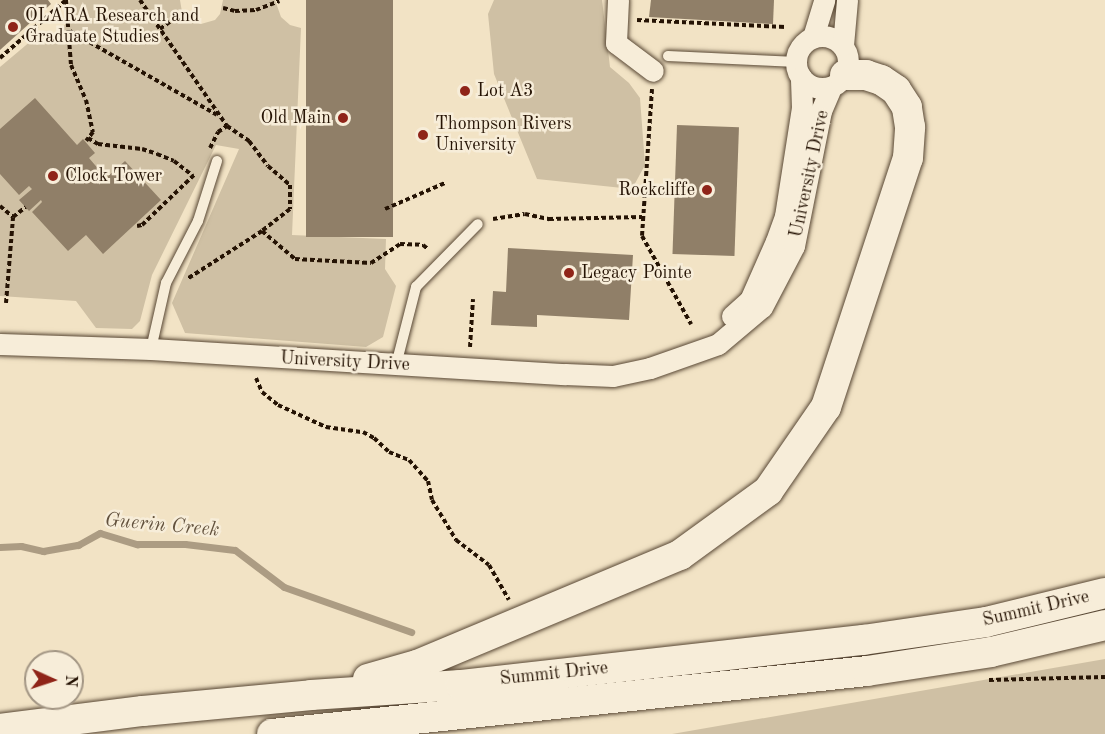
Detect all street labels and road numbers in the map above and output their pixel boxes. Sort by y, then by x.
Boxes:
street label: University Drive [786,108,834,240]
street label: University Drive [280,348,410,376]
street label: Summit Drive [981,586,1091,632]
street label: Summit Drive [499,658,609,690]

